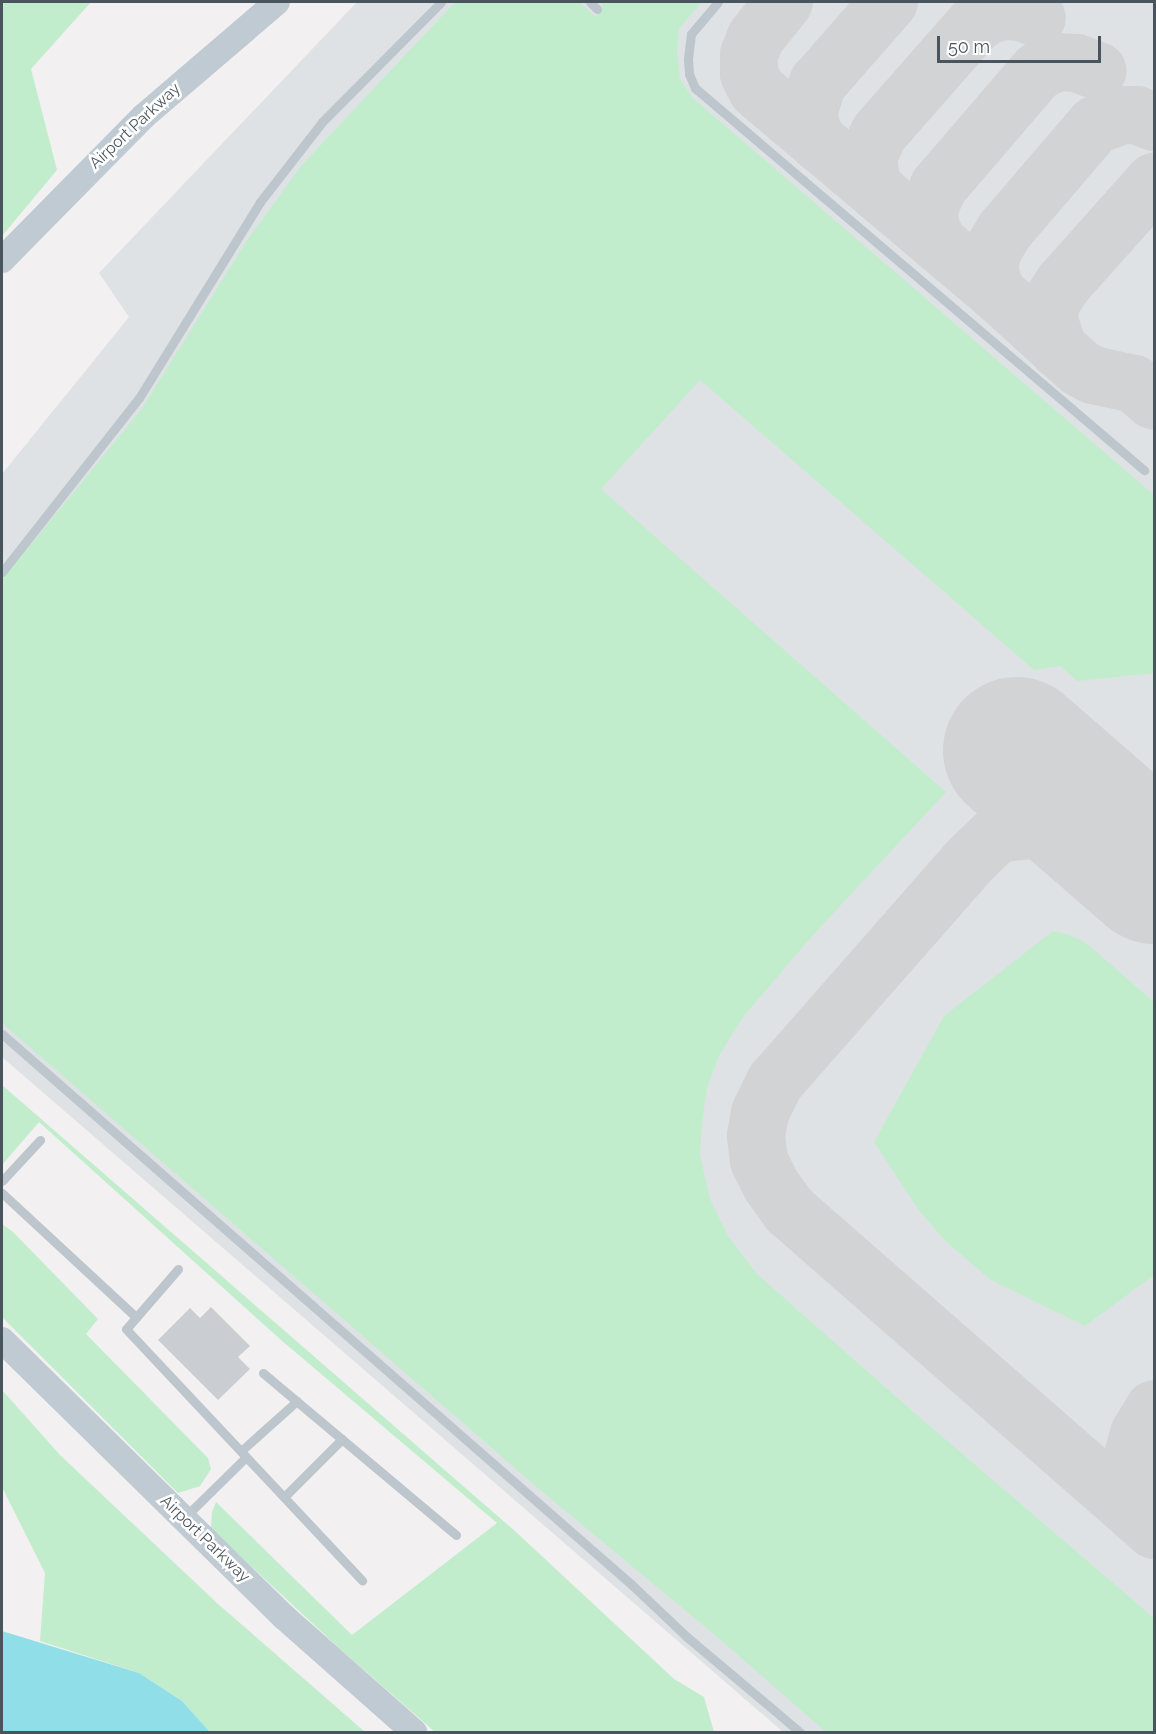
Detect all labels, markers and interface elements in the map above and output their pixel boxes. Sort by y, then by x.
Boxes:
scale bar [940,24,1104,62]
text: 50 m [948,36,990,57]
street label: Airport Parkway [86,79,184,173]
street label: Airport Parkway [156,1491,254,1587]

